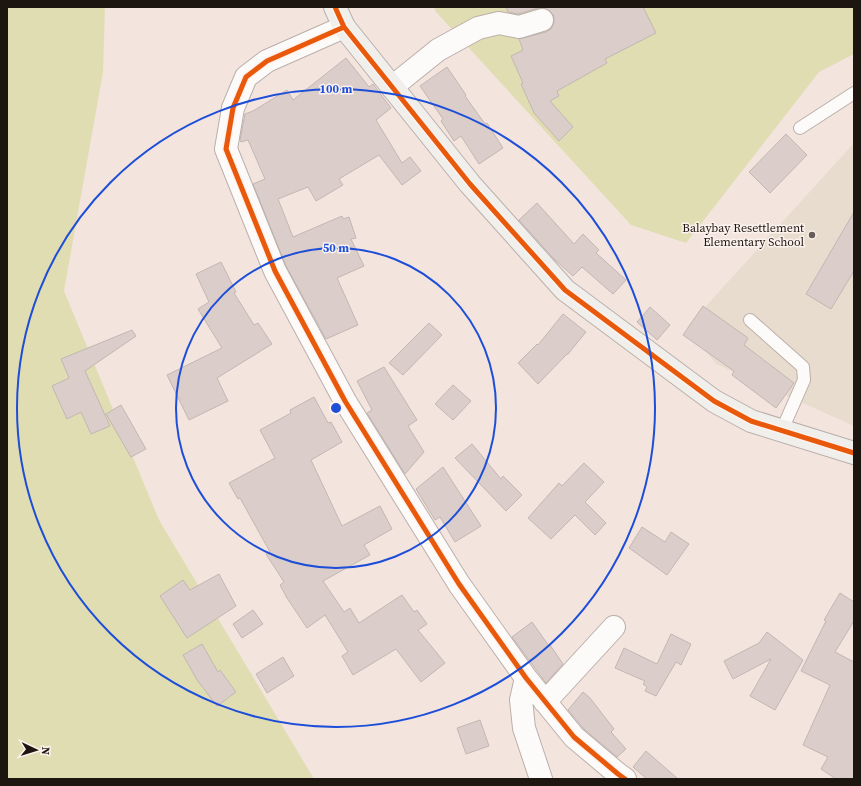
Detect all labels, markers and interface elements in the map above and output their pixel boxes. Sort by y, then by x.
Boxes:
text: 100 m [320,81,353,97]
place label: Balaybay Resettlement Elementary School [682,220,804,250]
marker: Balaybay Resettlement Elementary School [807,230,817,240]
text: 50 m [323,240,349,256]
centre of rings [329,401,343,415]
north arrow [16,730,56,770]
text: N [38,746,53,755]

